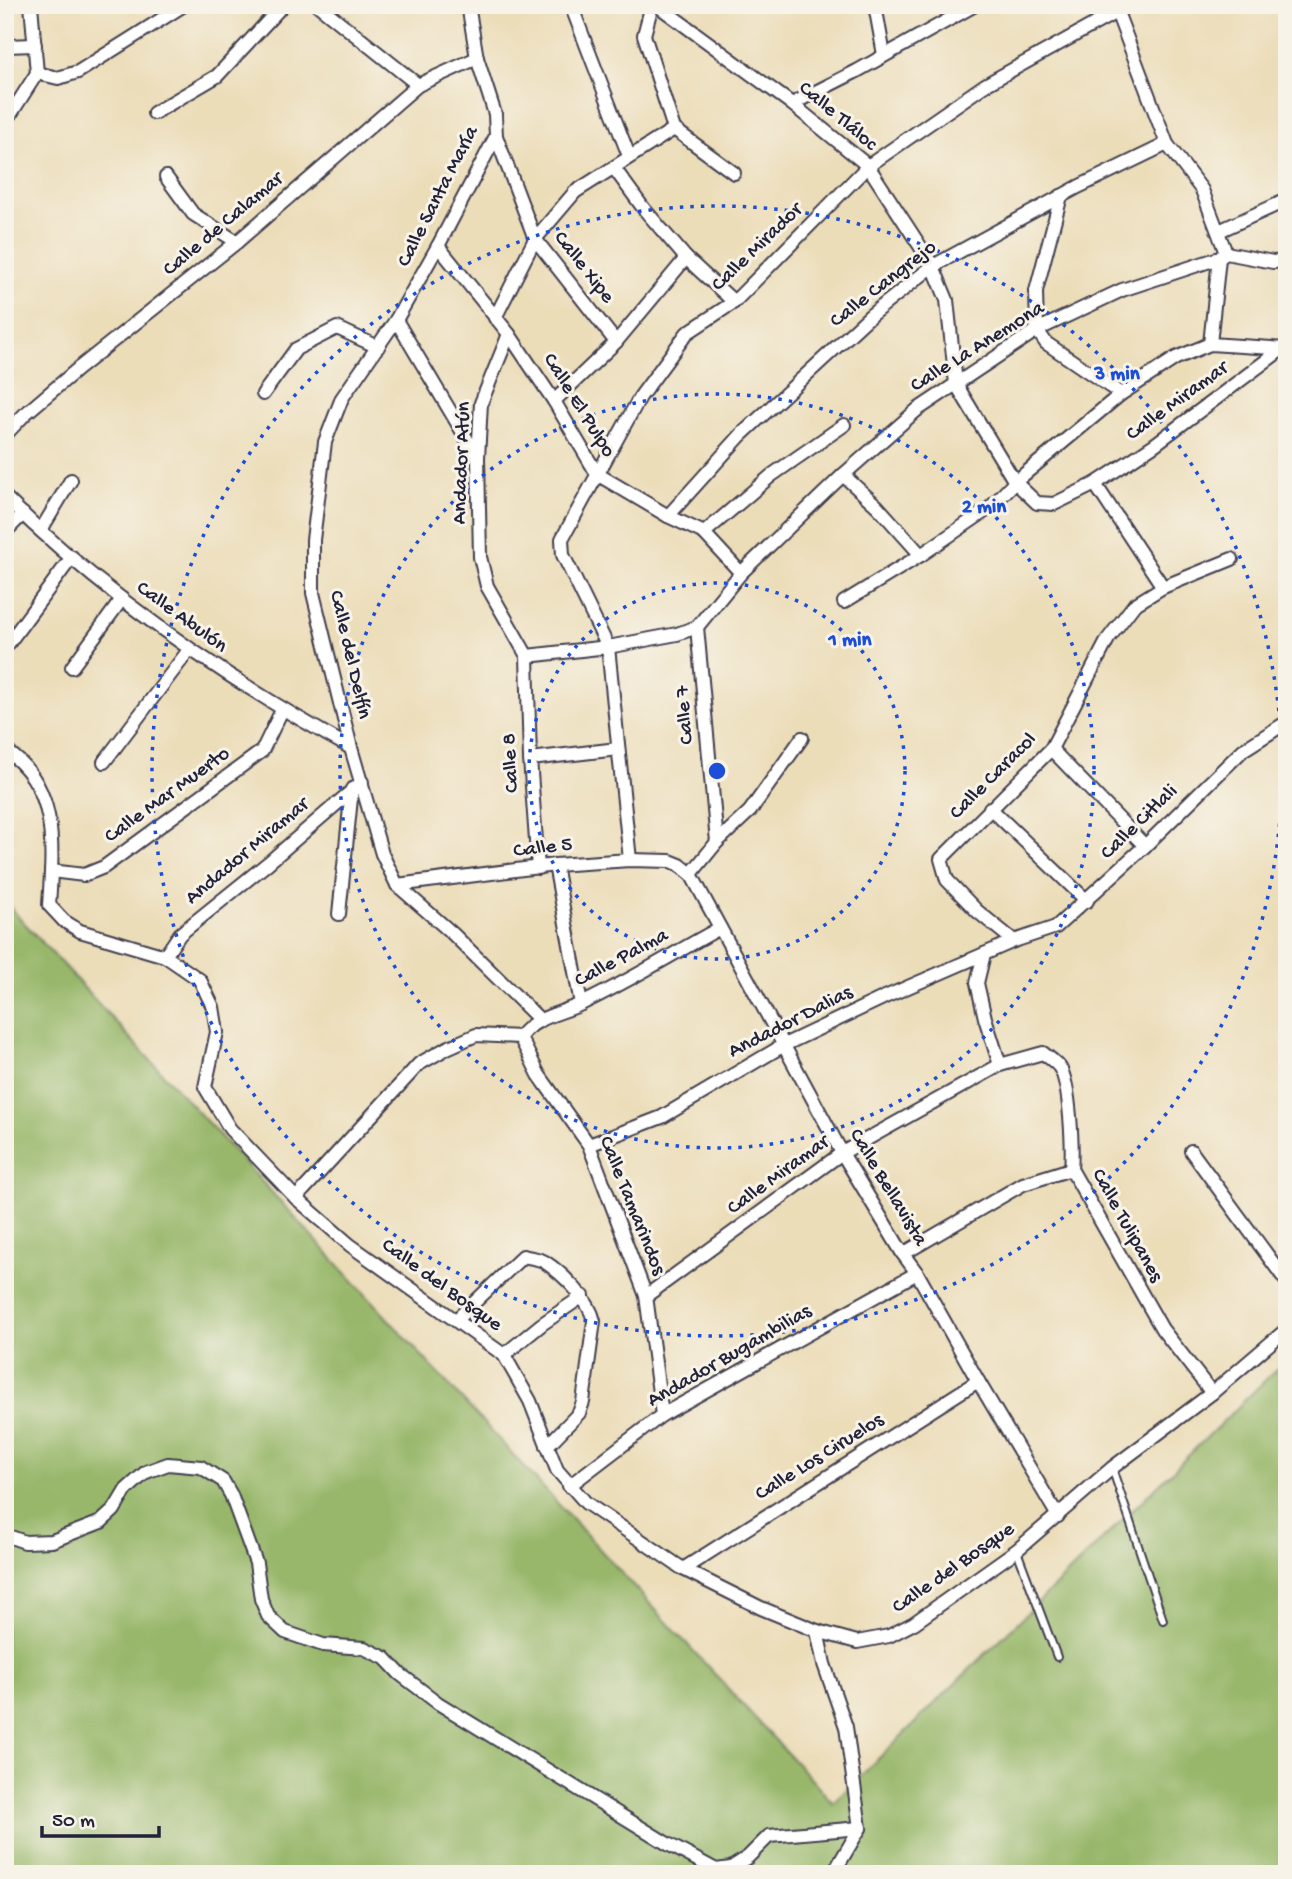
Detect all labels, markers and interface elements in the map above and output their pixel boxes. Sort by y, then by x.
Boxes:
street label: Calle Tláloc [793,77,882,158]
street label: Calle Santa María [393,121,486,272]
street label: Calle de Calamar [159,166,291,283]
street label: Calle Mirador [707,197,810,298]
street label: Calle Xipe [547,227,620,310]
street label: Calle Cangrejo [826,236,942,334]
street label: Calle La Anemona [906,296,1051,399]
street label: Calle El Pulpo [536,349,620,463]
street label: Calle Miramar [1122,356,1235,447]
text: 3 min [1093,363,1141,388]
street label: Andador Atún [448,401,478,525]
text: 2 min [962,496,1007,521]
street label: Calle Abulón [130,576,232,660]
street label: Calle del Delfín [322,588,376,722]
text: 1 min [828,629,872,654]
street label: Calle 7 [671,683,701,745]
street label: Calle Caracol [945,728,1043,826]
street label: Calle 8 [498,733,526,793]
street label: Calle Mar Muerto [100,742,236,850]
centre of rings [705,759,729,783]
street label: Calle Citlali [1096,780,1184,866]
street label: Andador Miramar [181,792,316,911]
street label: Calle 5 [512,833,574,865]
street label: Calle Palma [571,923,674,994]
street label: Andador Dalias [725,980,858,1065]
street label: Calle Bellavista [842,1125,932,1252]
street label: Calle Miramar [723,1130,836,1221]
street label: Calle Tamarindos [592,1133,671,1280]
street label: Calle Tulipanes [1085,1165,1168,1288]
street label: Calle del Bosque [376,1234,507,1339]
street label: Andador Bugambilias [644,1299,818,1414]
street label: Calle Los Ciruelos [751,1408,890,1507]
street label: Calle del Bosque [888,1517,1021,1620]
scale bar [42,1795,159,1839]
text: 50 m [52,1810,95,1835]

